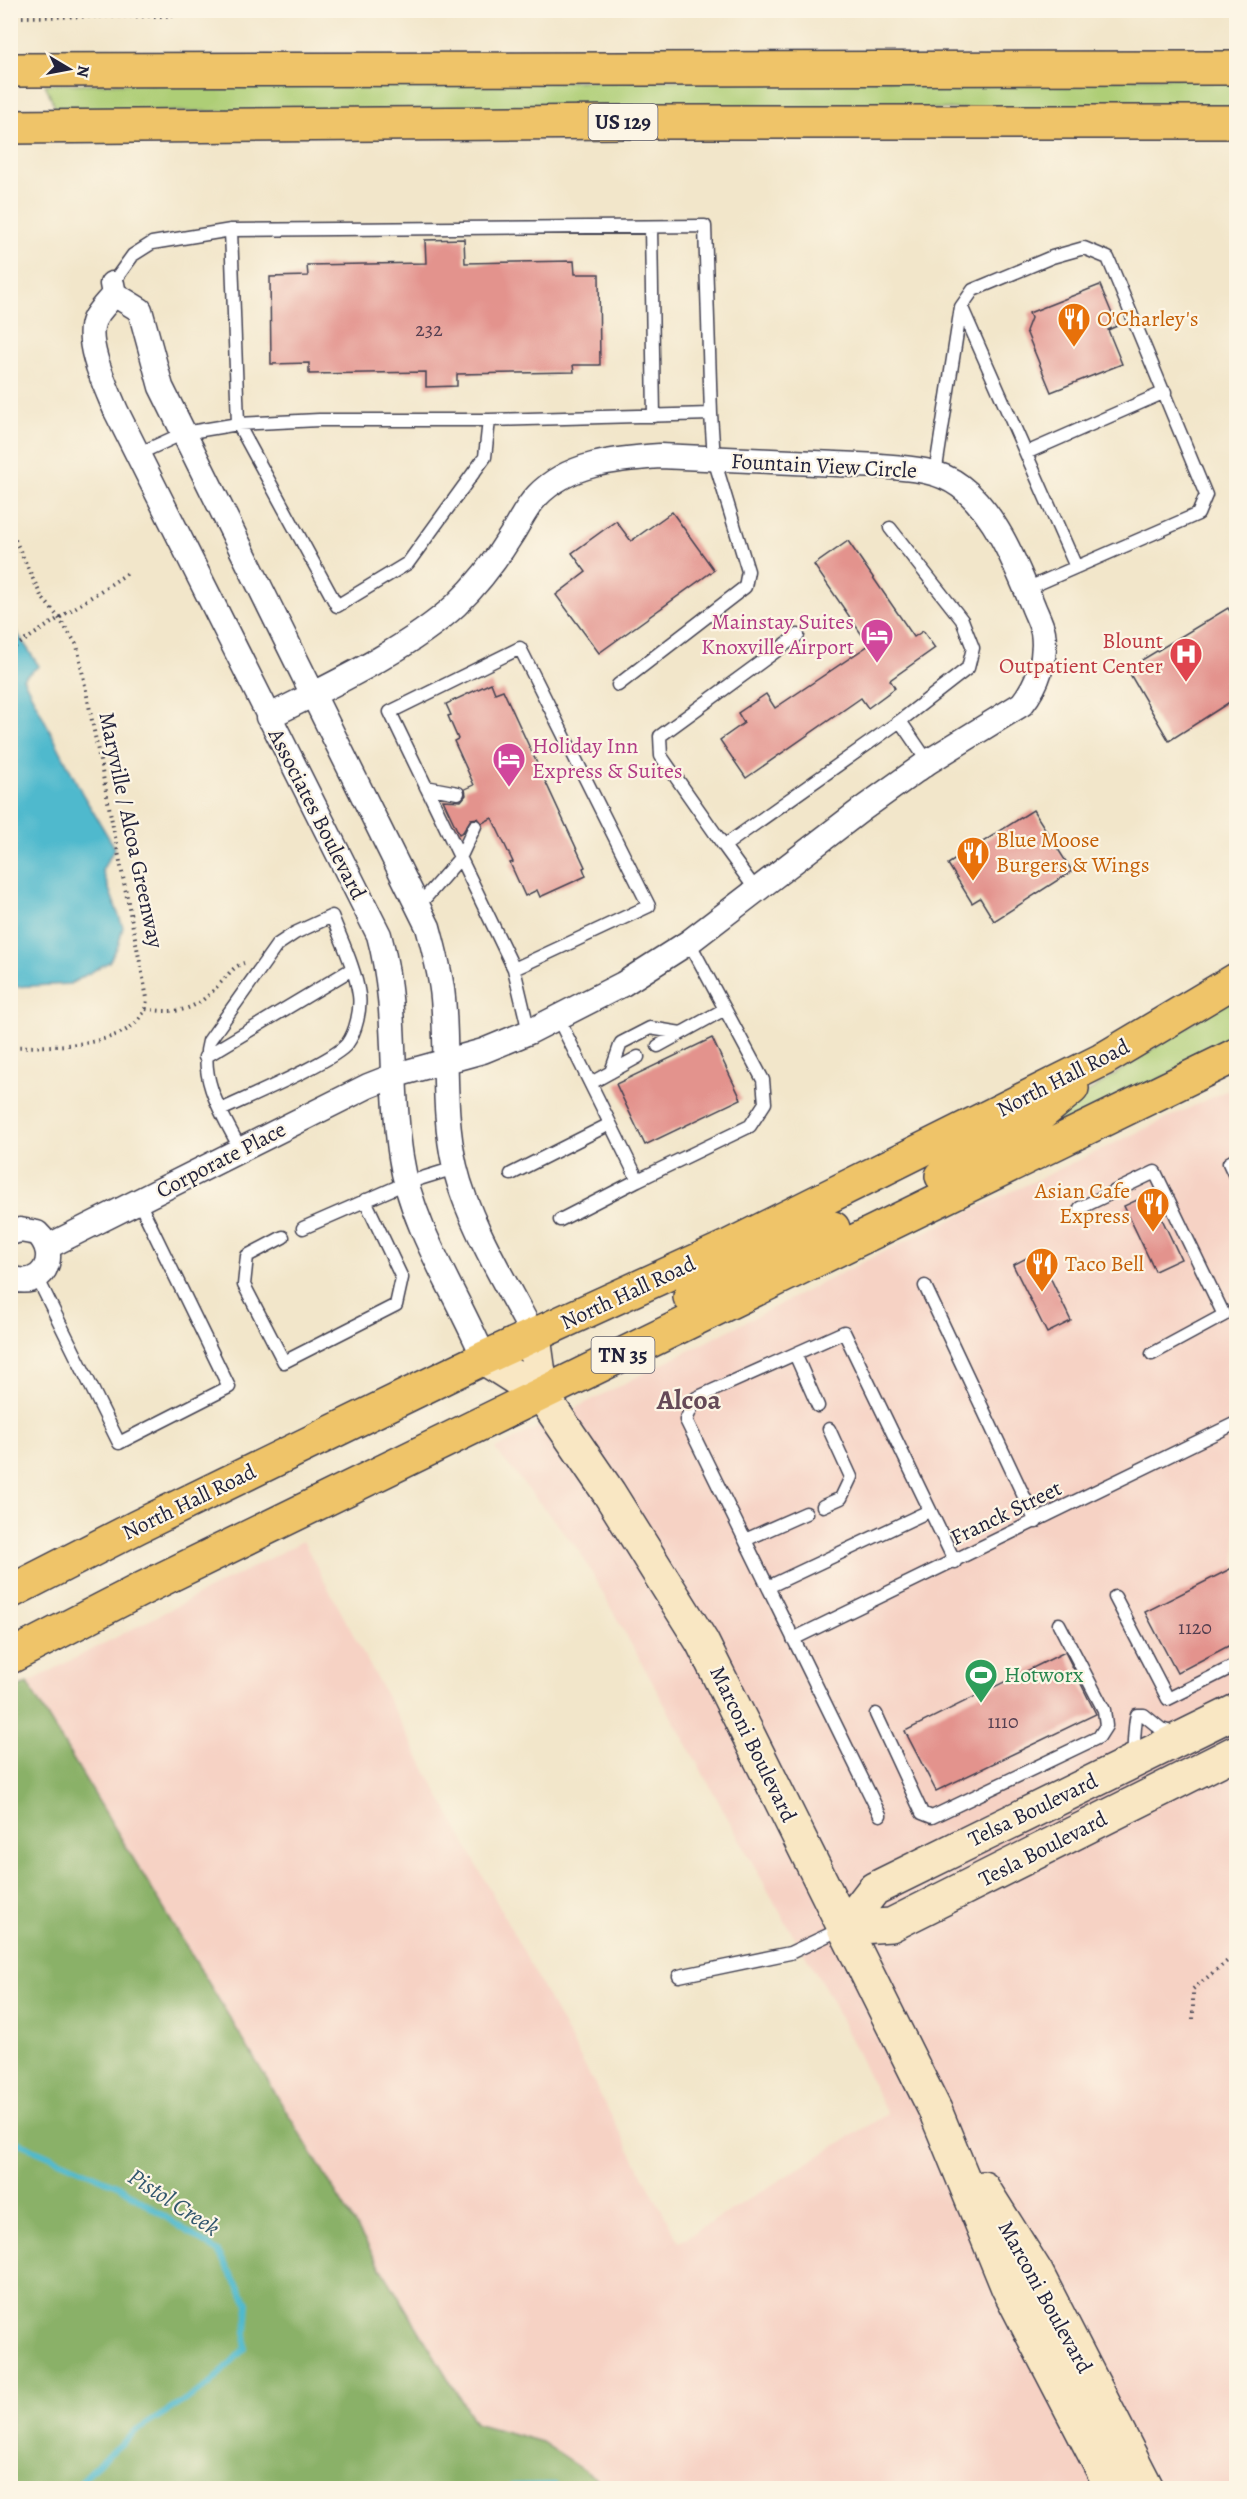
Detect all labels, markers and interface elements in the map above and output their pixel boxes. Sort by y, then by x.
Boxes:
north arrow [39,39,99,99]
text: N [71,64,95,79]
road number: US 129 [588,104,658,140]
restaurant icon: O'Charley's [1056,301,1092,348]
place label: O'Charley's [1097,304,1199,334]
house number: 232 [415,316,443,343]
street label: Fountain View Circle [730,446,918,486]
place label: Mainstay Suites Knoxville Airport [701,607,854,662]
hotel icon: Mainstay Suites Knoxville Airport [859,617,895,664]
place label: Blount Outpatient Center [999,626,1163,681]
hospital icon: Blount Outpatient Center [1168,636,1204,683]
street label: Maryville / Alcoa Greenway [91,709,171,951]
street label: Associates Boulevard [260,722,373,905]
place label: Holiday Inn Express & Suites [532,731,683,786]
hotel icon: Holiday Inn Express & Suites [491,741,527,788]
place label: Blue Moose Burgers & Wings [996,825,1149,880]
restaurant icon: Blue Moose Burgers & Wings [955,835,991,882]
street label: North Hall Road [991,1032,1135,1124]
street label: Corporate Place [151,1114,291,1206]
place label: Asian Cafe Express [1034,1176,1130,1231]
restaurant icon: Asian Cafe Express [1135,1186,1171,1233]
restaurant icon: Taco Bell [1024,1246,1060,1293]
street label: North Hall Road [556,1249,700,1337]
place label: Taco Bell [1065,1249,1144,1279]
road number: TN 35 [592,1337,654,1373]
district label: Alcoa [656,1381,722,1419]
street label: North Hall Road [117,1457,261,1547]
street label: Franck Street [945,1473,1067,1553]
house number: 1120 [1178,1614,1212,1641]
sports icon: Hotworx [963,1657,999,1704]
place label: Hotworx [1004,1660,1084,1690]
street label: Marconi Boulevard [702,1661,804,1827]
house number: 1110 [987,1708,1019,1735]
street label: Telsa Boulevard [963,1766,1103,1854]
street label: Tesla Boulevard [974,1804,1112,1894]
water label: Pistol Creek [122,2160,226,2244]
street label: Marconi Boulevard [991,2215,1099,2379]

